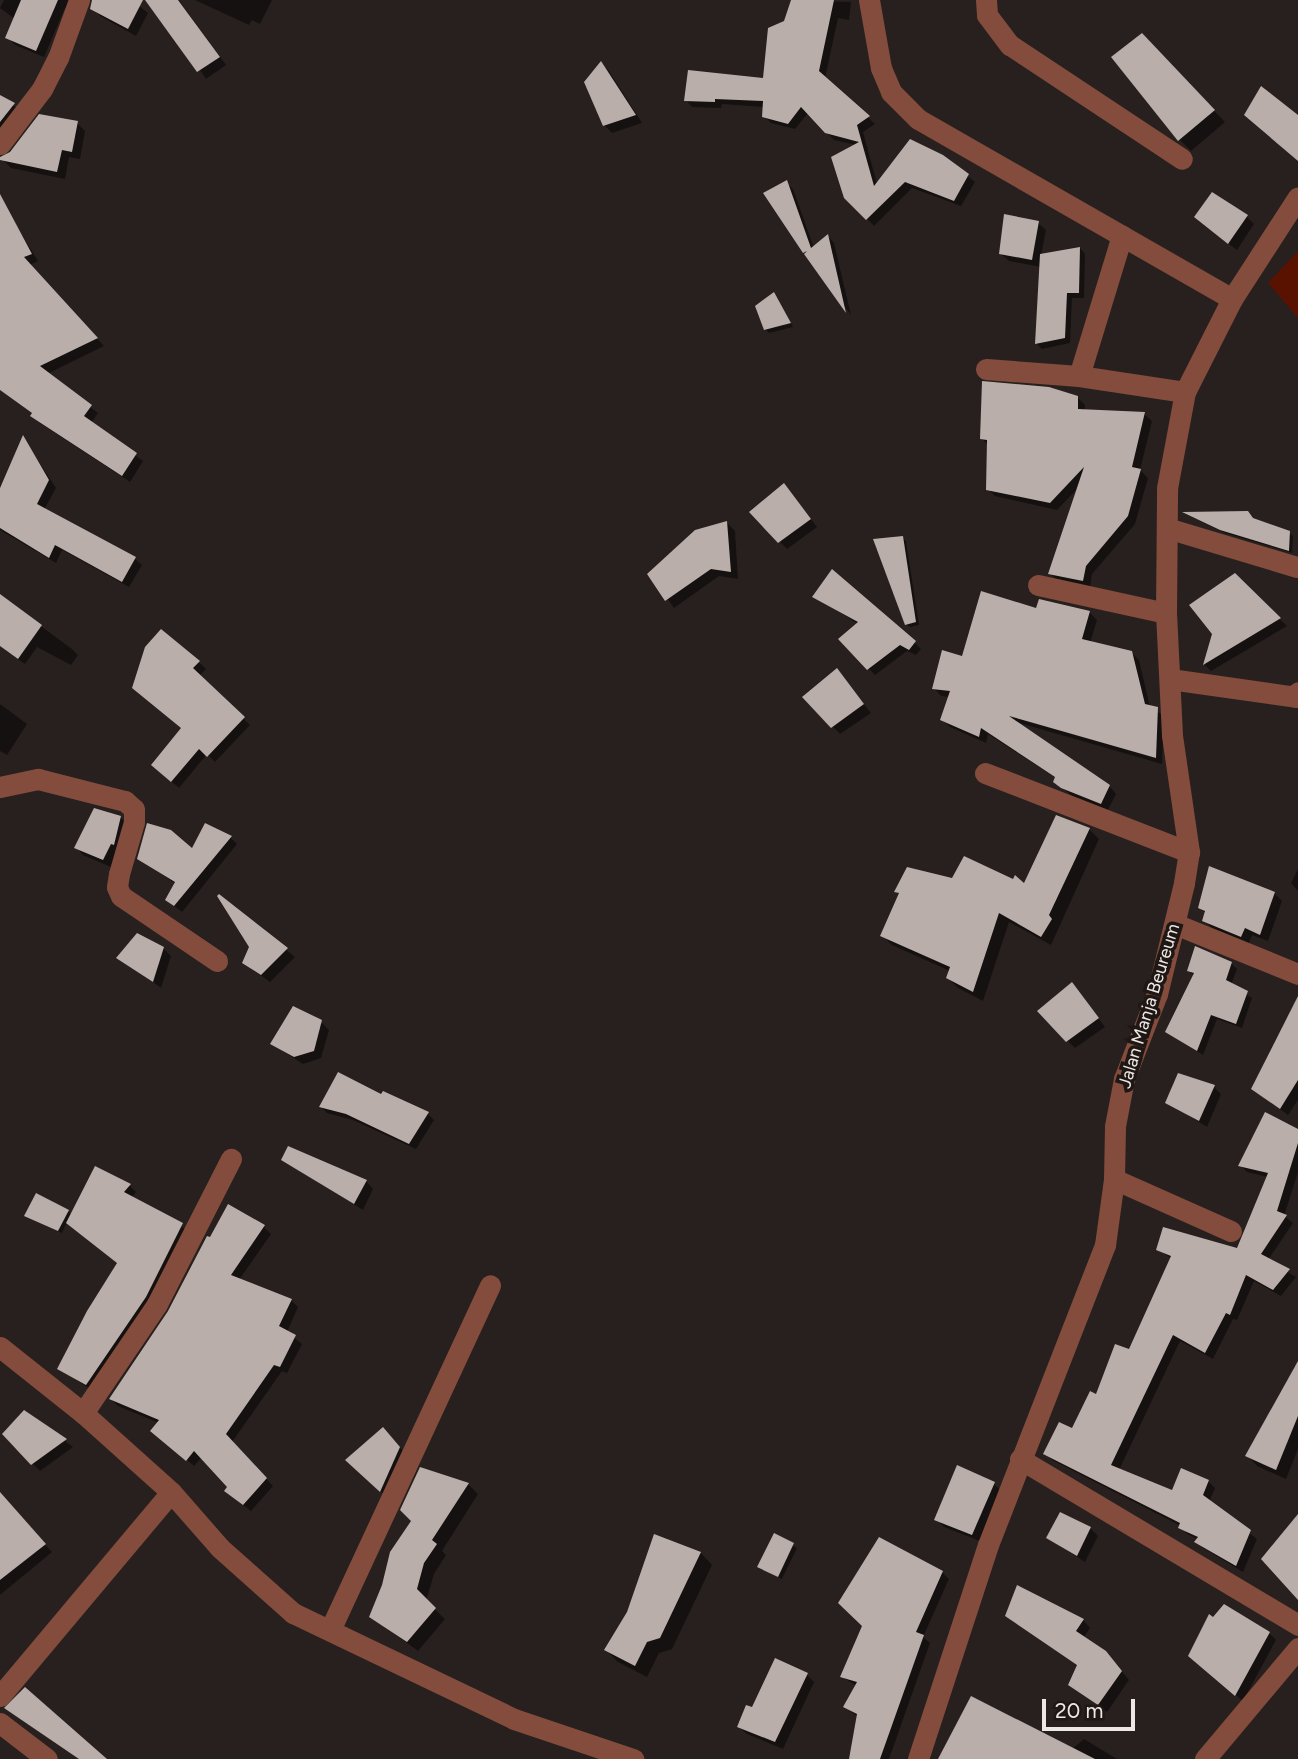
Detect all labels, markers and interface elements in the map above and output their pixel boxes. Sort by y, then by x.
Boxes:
street label: Jalan Manja Beureum [1114,921,1184,1091]
scale bar [1046,1686,1139,1730]
text: 20 m [1055,1698,1103,1723]

